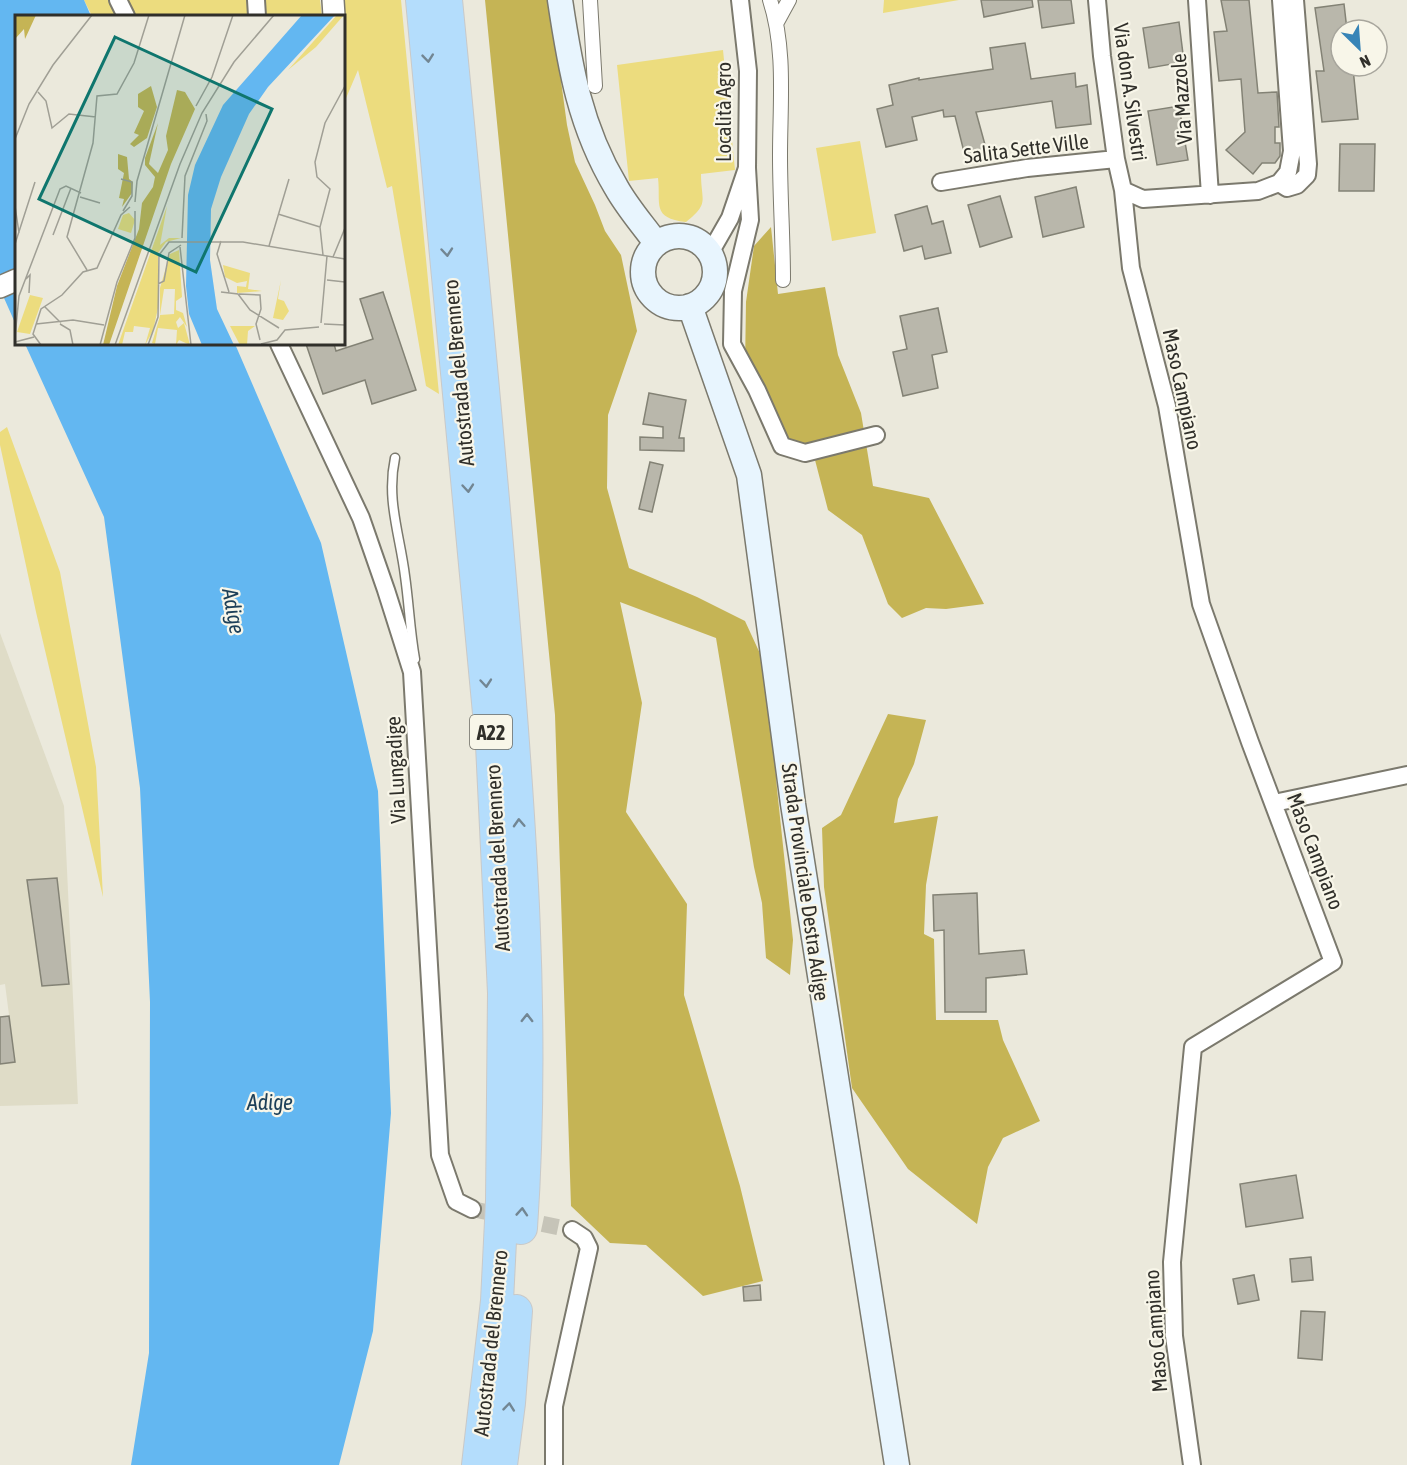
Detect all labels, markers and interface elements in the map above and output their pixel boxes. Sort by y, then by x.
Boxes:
inset map [15,15,345,345]
north arrow [1329,18,1389,78]
street label: Via don A. Silvestri [1109,21,1153,163]
text: N [1357,51,1373,72]
street label: Via Mazzole [1166,53,1196,145]
one-way arrow [421,54,434,63]
street label: Località Agro [711,62,735,162]
street label: Salita Sette Ville [962,128,1090,168]
one-way arrow [440,248,453,257]
street label: Autostrada del Brennero [438,279,478,467]
street label: Maso Campiano [1158,326,1208,452]
one-way arrow [461,484,474,493]
water label: Adige [217,585,251,636]
one-way arrow [479,678,492,687]
road number: A22 [470,715,512,749]
street label: Via Lungadige [380,716,410,824]
street label: Strada Provinciale Destra Adige [777,762,835,1002]
street label: Autostrada del Brennero [480,764,514,952]
street label: Maso Campiano [1283,789,1349,913]
one-way arrow [512,818,525,827]
one-way arrow [520,1013,533,1022]
water label: Adige [246,1089,293,1115]
one-way arrow [516,1208,529,1217]
street label: Autostrada del Brennero [468,1249,512,1437]
street label: Maso Campiano [1139,1269,1171,1393]
one-way arrow [502,1402,514,1412]

